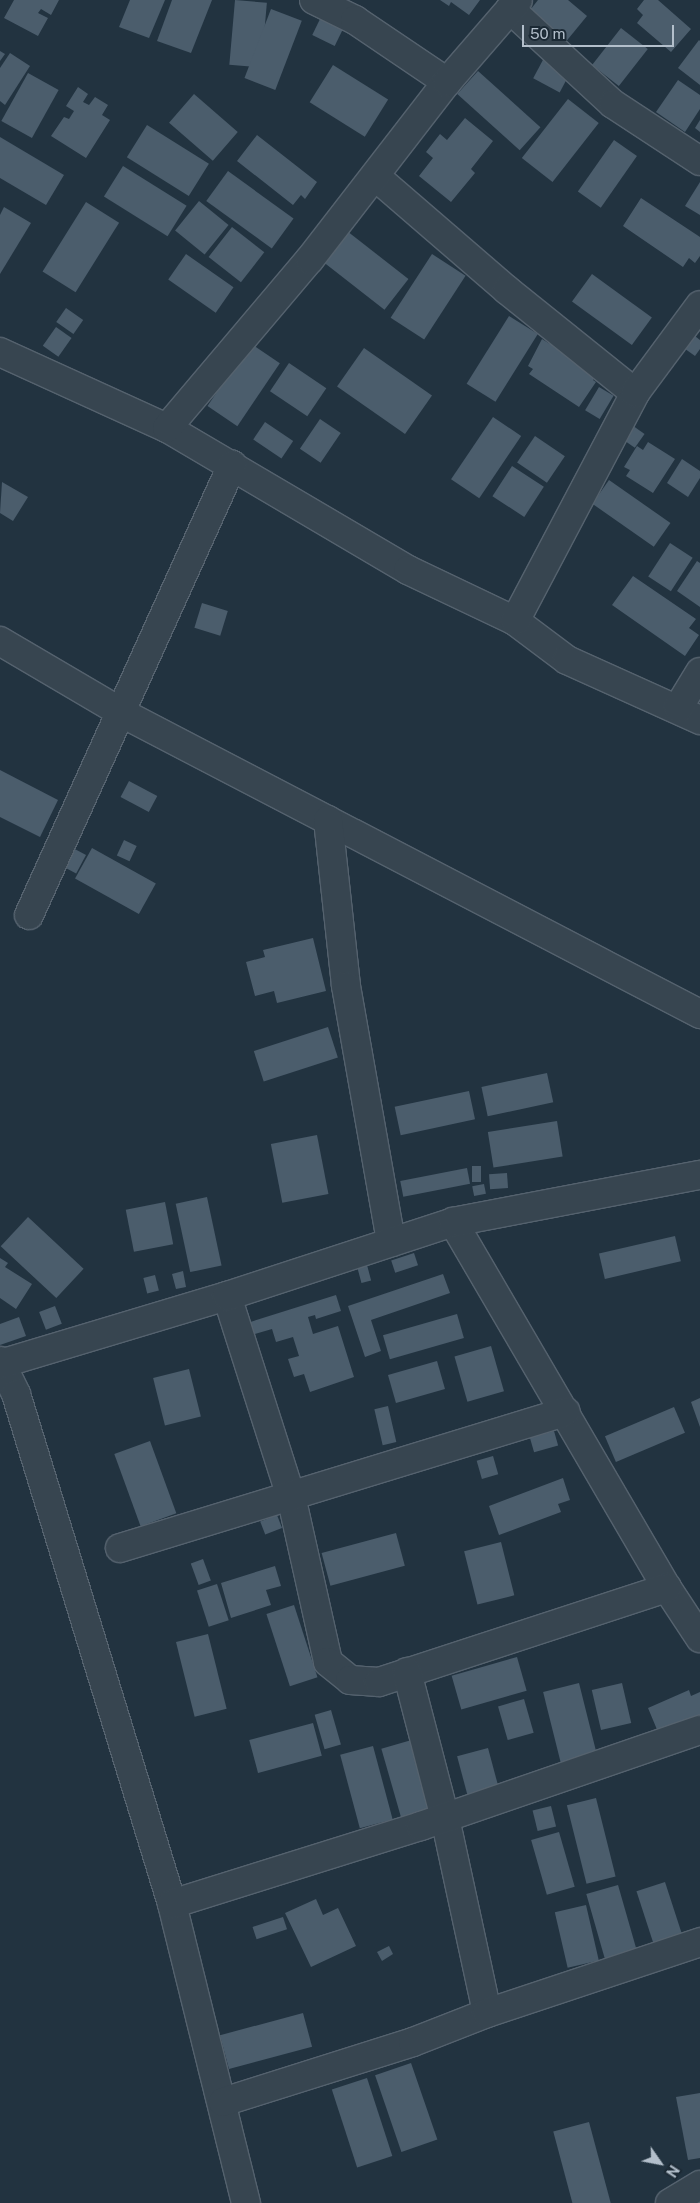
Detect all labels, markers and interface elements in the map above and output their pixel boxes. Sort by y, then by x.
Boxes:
scale bar [525,15,678,47]
text: 50 m [530,25,565,42]
north arrow [635,2138,685,2188]
text: N [663,2162,682,2180]

